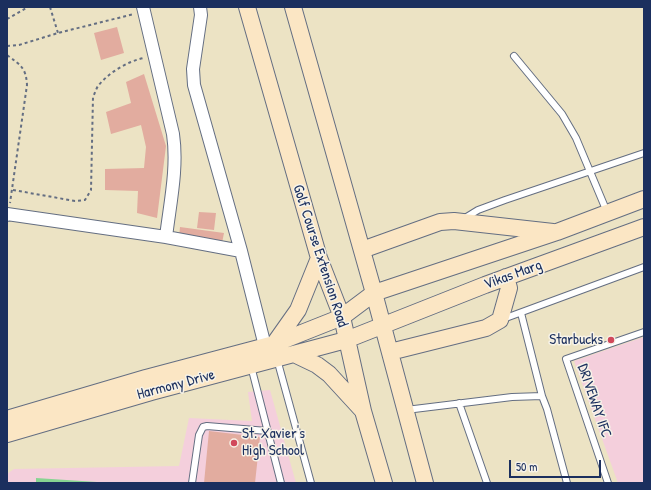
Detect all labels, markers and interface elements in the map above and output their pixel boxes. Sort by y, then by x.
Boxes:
street label: Golf Course Extension Road [288,183,352,329]
street label: Vikas Marg [482,256,544,294]
place label: Starbucks [549,331,603,349]
marker: Starbucks [606,335,616,345]
street label: DRIVEWAY IFC [573,362,615,440]
street label: Harmony Drive [135,366,217,404]
place label: St. Xavier's High School [242,425,305,460]
marker: St. Xavier's High School [229,438,239,448]
scale bar [511,452,603,478]
text: 50 m [516,458,537,475]

